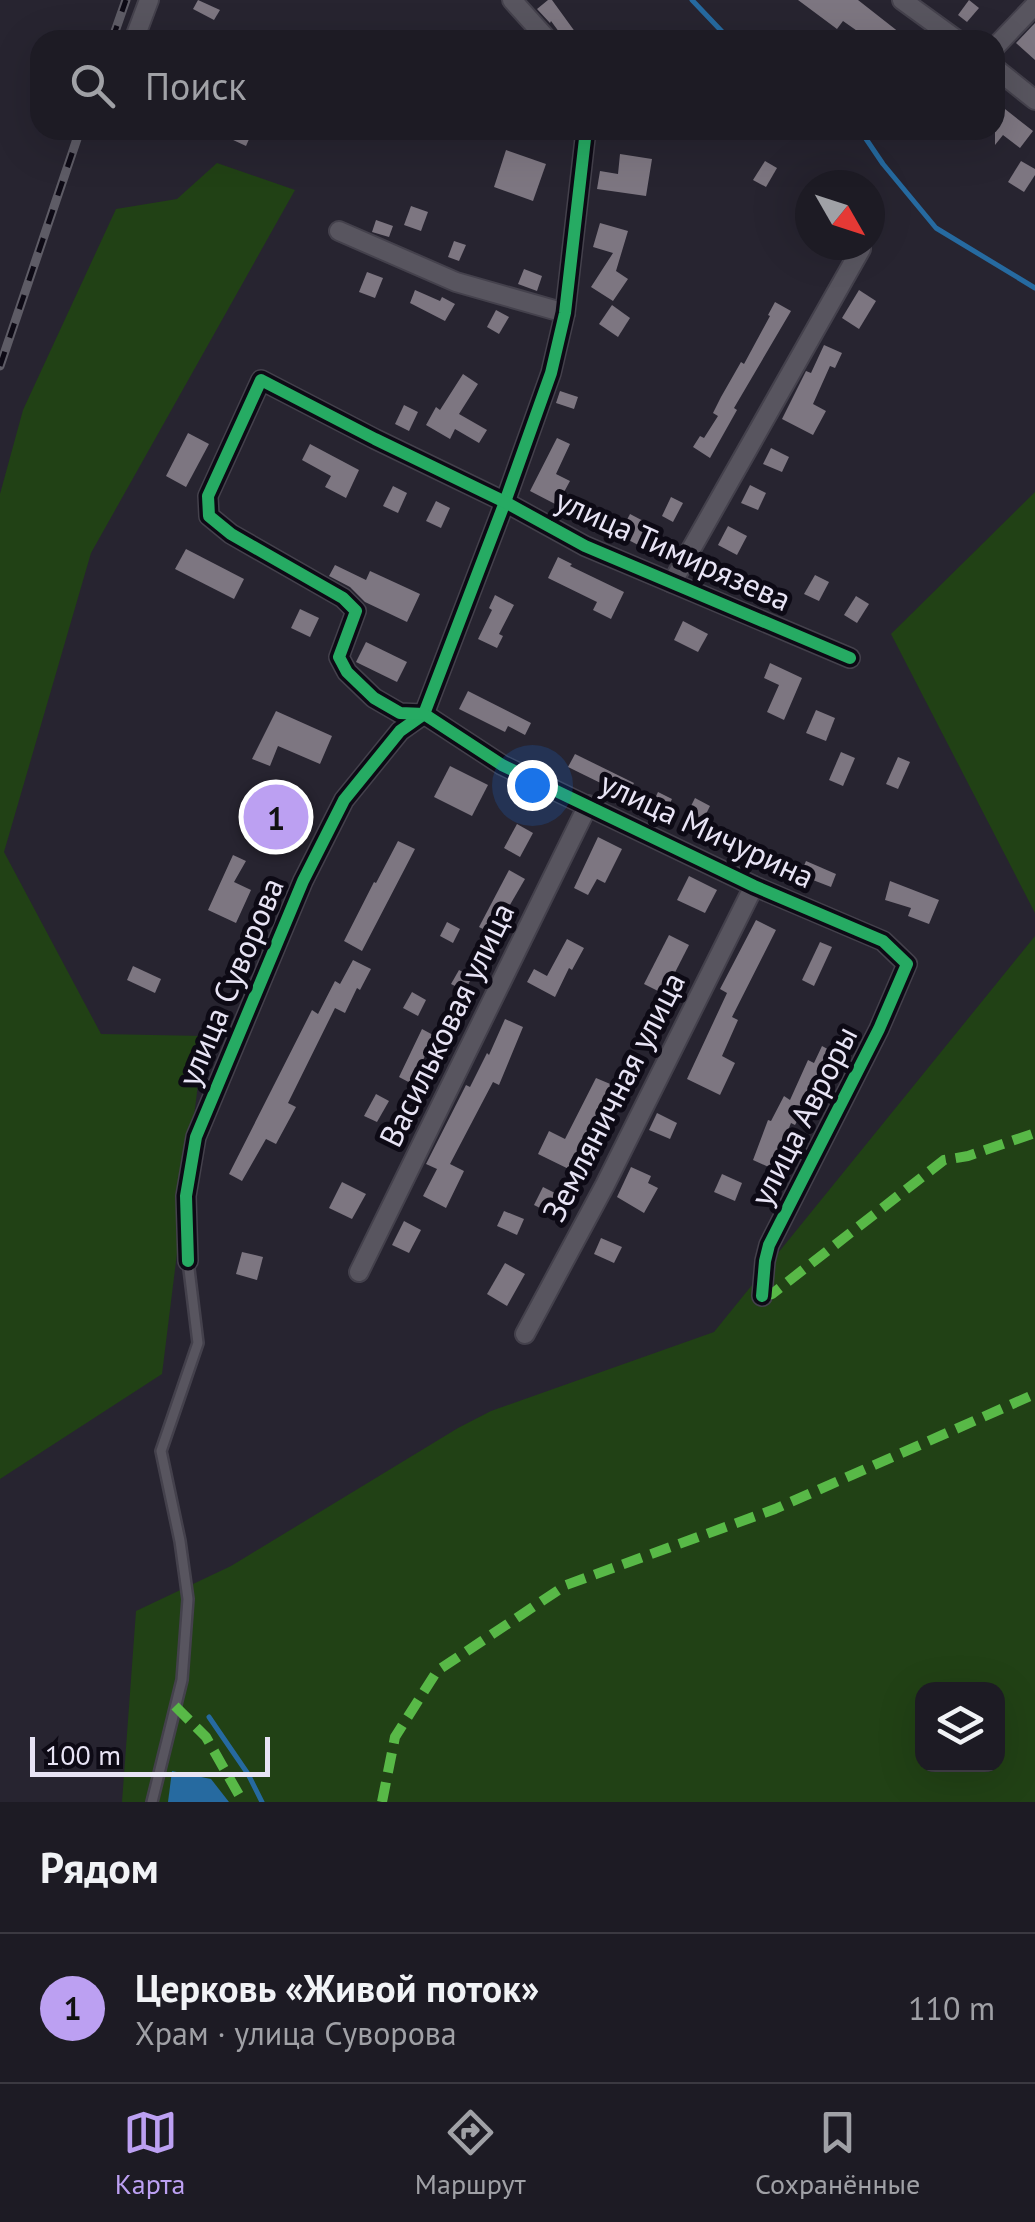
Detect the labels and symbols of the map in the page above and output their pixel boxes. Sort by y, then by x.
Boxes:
north arrow [795,170,885,260]
street label: улица Тимирязева [549,478,798,620]
your location [507,760,558,811]
street label: улица Мичурина [594,761,821,897]
pin: 1 [244,780,308,854]
street label: улица Суворова [167,871,293,1092]
street label: Васильковая улица [369,896,523,1154]
street label: Земляничная улица [532,965,694,1228]
street label: улица Авроры [740,1018,866,1213]
scale bar [30,1732,270,1776]

